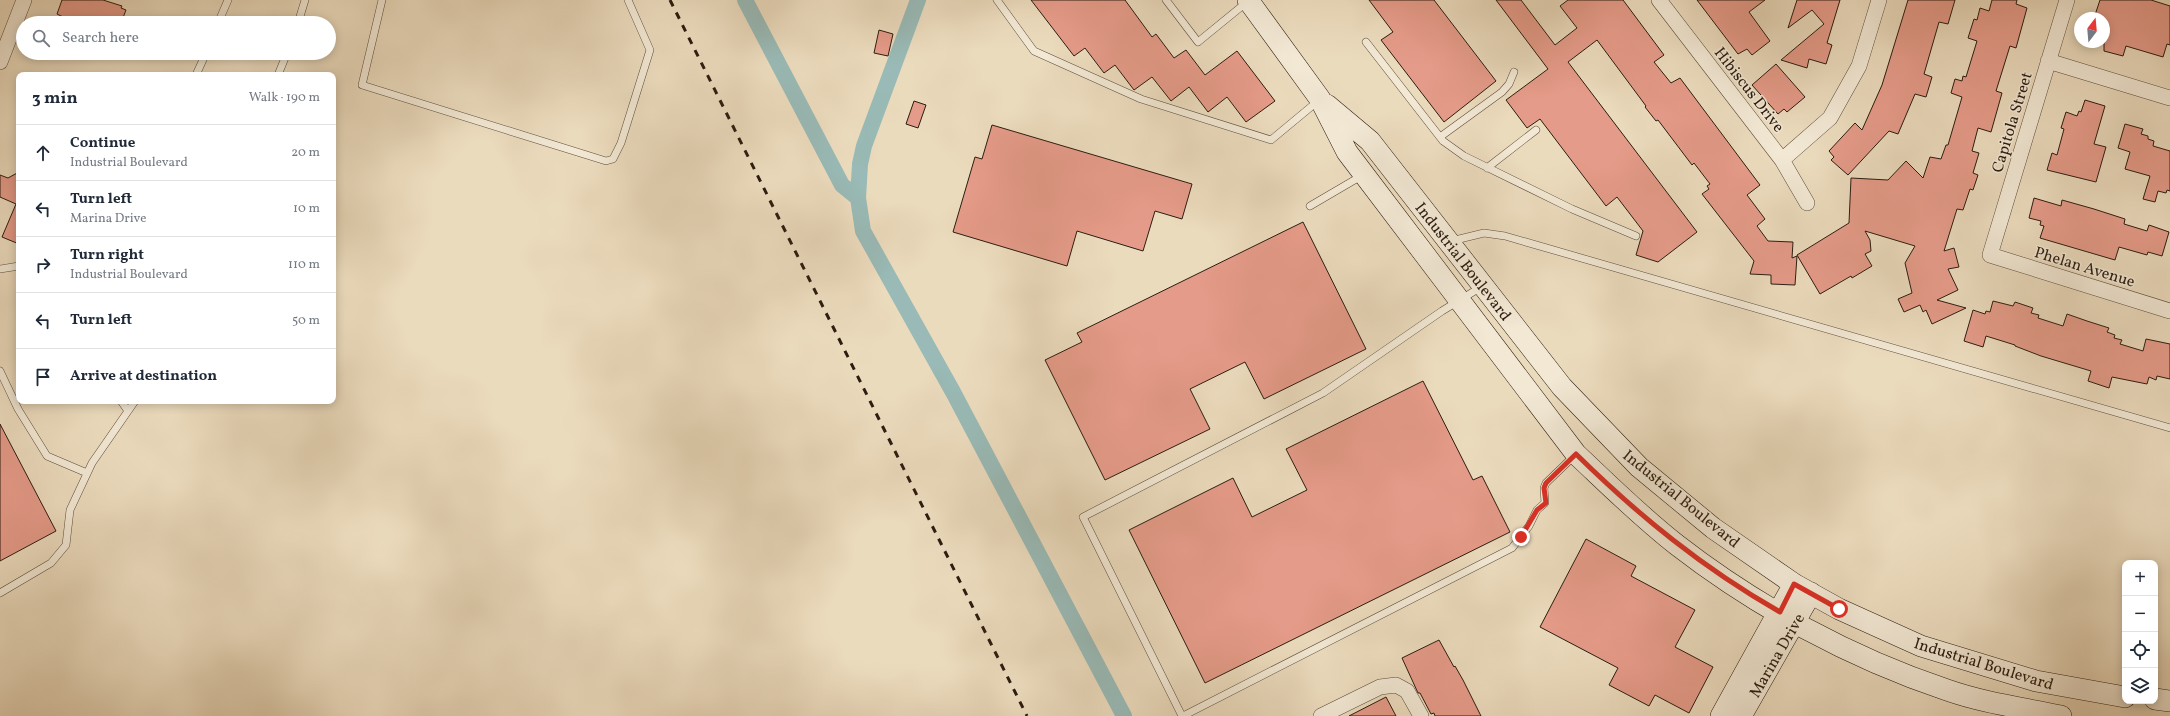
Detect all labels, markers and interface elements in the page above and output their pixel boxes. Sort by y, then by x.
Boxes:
north arrow [2074,12,2110,48]
search box [16,16,336,60]
icon: search [30,27,52,49]
text: Search here [62,28,139,49]
street label: Hibiscus Drive [1708,43,1789,137]
street label: Capitola Street [1987,69,2039,176]
text: 3 min [32,87,78,110]
text: Walk · 190 m [249,89,320,107]
text: Continue [70,133,135,154]
icon: ahead [32,142,54,164]
text: 20 m [291,144,320,162]
text: Industrial Boulevard [70,154,188,172]
text: Turn left [70,189,132,210]
icon: left [32,198,54,220]
street label: Industrial Boulevard [1409,198,1516,326]
text: 10 m [293,200,320,218]
text: Marina Drive [70,210,147,228]
street label: Phelan Avenue [2031,242,2137,294]
text: Turn right [70,245,144,266]
icon: right [32,254,54,276]
text: 110 m [288,256,320,274]
text: Industrial Boulevard [70,266,188,284]
icon: left [32,310,54,332]
text: Turn left [70,310,132,331]
text: 50 m [292,312,320,330]
icon: arrive [32,366,54,388]
text: Arrive at destination [70,366,217,387]
street label: Industrial Boulevard [1617,445,1744,554]
route end [1512,528,1530,546]
map controls [2122,560,2158,704]
button: + [2122,560,2158,596]
button: − [2122,596,2158,632]
route start [1830,600,1848,618]
street label: Marina Drive [1745,610,1811,702]
button: locate [2122,632,2158,668]
street label: Industrial Boulevard [1911,633,2056,697]
button: layers [2122,668,2158,704]

